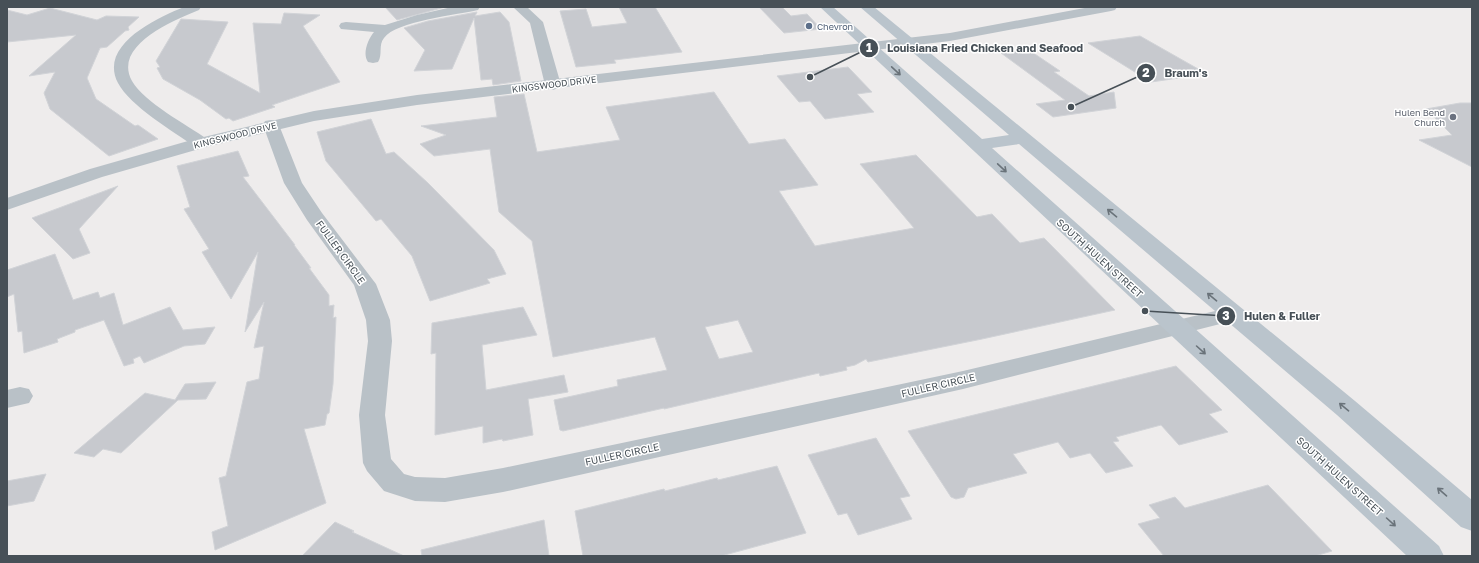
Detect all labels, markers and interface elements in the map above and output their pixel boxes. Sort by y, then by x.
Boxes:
marker: Chevron [804,21,814,31]
place label: Chevron [817,21,853,32]
callout: Louisiana Fried Chicken and Seafood [859,36,1091,59]
text: 1 [866,40,872,55]
text: Louisiana Fried Chicken and Seafood [887,41,1083,54]
callout: Braum's [1136,61,1215,84]
text: 2 [1142,65,1150,80]
one-way arrow [891,66,901,76]
text: Braum's [1164,66,1208,79]
street label: KINGSWOOD DRIVE [511,73,597,95]
place label: Hulen Bend Church [1395,107,1445,128]
marker: Hulen Bend Church [1448,112,1458,122]
street label: KINGSWOOD DRIVE [192,119,278,151]
one-way arrow [997,164,1007,173]
one-way arrow [1107,209,1118,218]
street label: SOUTH HULEN STREET [1054,216,1146,300]
street label: FULLER CIRCLE [314,218,368,286]
one-way arrow [1206,293,1217,302]
callout: Hulen & Fuller [1216,305,1328,328]
text: 3 [1222,308,1230,323]
text: Hulen & Fuller [1244,309,1321,322]
one-way arrow [1196,346,1207,355]
street label: FULLER CIRCLE [900,371,976,399]
one-way arrow [1339,403,1349,412]
street label: SOUTH HULEN STREET [1294,434,1386,518]
street label: FULLER CIRCLE [584,440,660,468]
one-way arrow [1437,488,1448,497]
one-way arrow [1386,518,1396,527]

